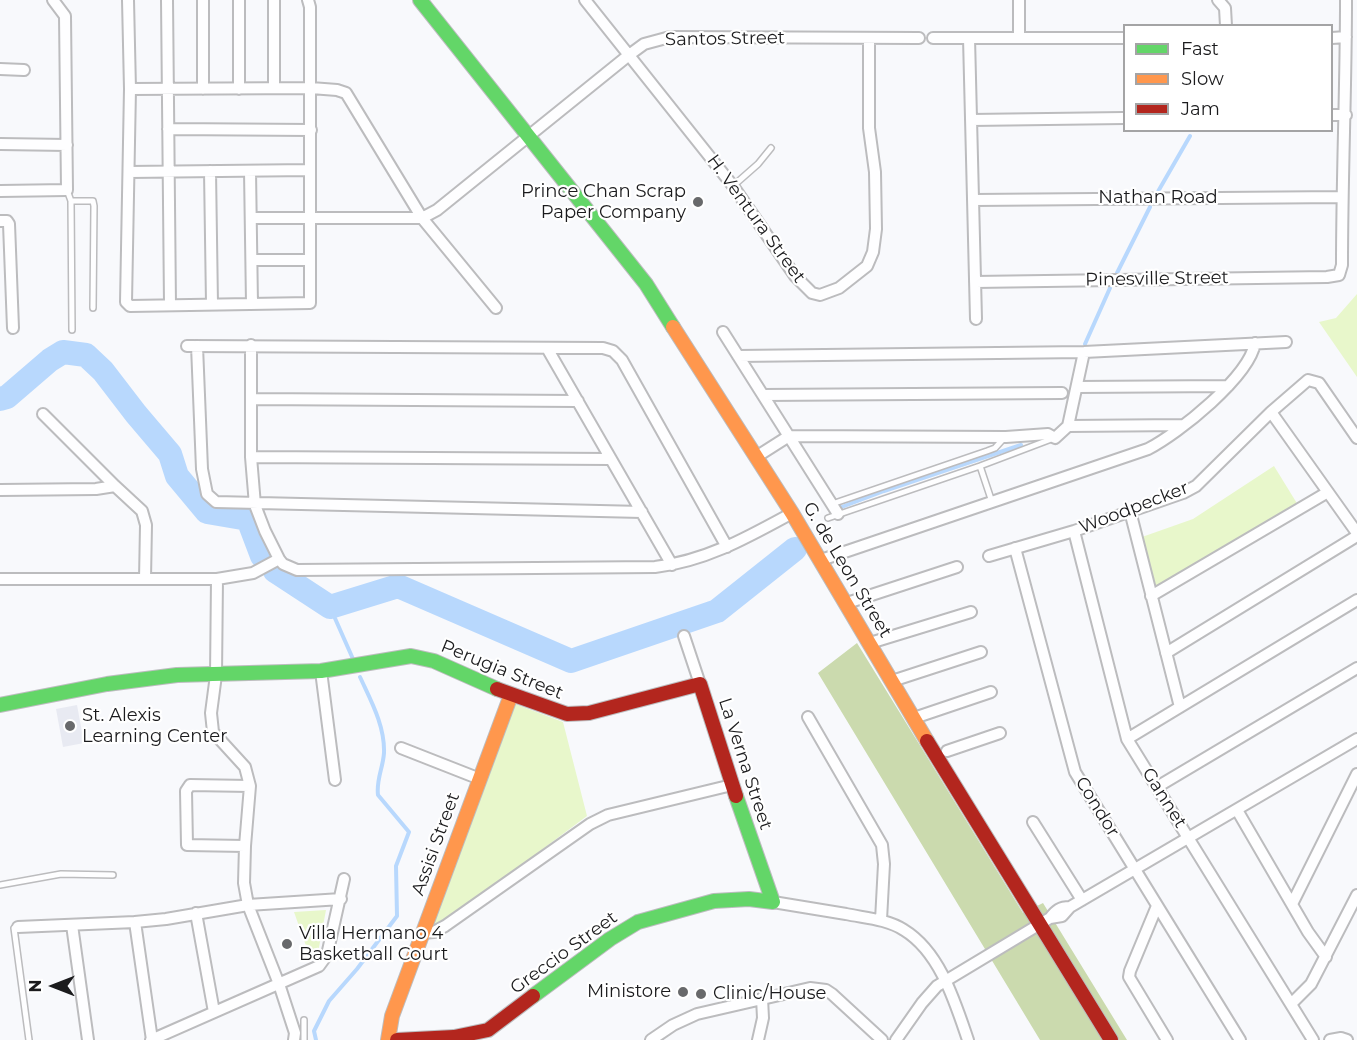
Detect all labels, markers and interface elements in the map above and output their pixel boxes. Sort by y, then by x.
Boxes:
legend [1123,24,1333,132]
street label: Santos Street [665,27,785,51]
text: Fast [1181,38,1219,60]
text: Slow [1181,68,1224,90]
text: Jam [1181,98,1220,120]
street label: H. Ventura Street [702,151,810,287]
place label: Prince Chan Scrap Paper Company [521,181,686,224]
street label: Nathan Road [1098,187,1218,209]
marker: Prince Chan Scrap Paper Company [691,195,705,209]
street label: Pinesville Street [1085,267,1229,291]
street label: Woodpecker [1076,477,1192,539]
street label: G. de Leon Street [798,498,896,642]
street label: Perugia Street [438,636,566,704]
street label: La Verna Street [714,695,776,833]
place label: St. Alexis Learning Center [82,705,227,748]
marker: St. Alexis Learning Center [63,719,77,733]
street label: Gannet [1137,764,1191,832]
street label: Condor [1070,773,1124,841]
street label: Assisi Street [407,790,465,898]
street label: Greccio Street [506,907,622,999]
place label: Villa Hermano 4 Basketball Court [299,923,448,966]
marker: Villa Hermano 4 Basketball Court [280,937,294,951]
north arrow [24,956,84,1016]
text: N [26,980,45,992]
place label: Ministore [587,981,671,1003]
place label: Clinic/House [713,983,826,1005]
marker: Ministore [676,985,690,999]
marker: Clinic/House [694,987,708,1001]

